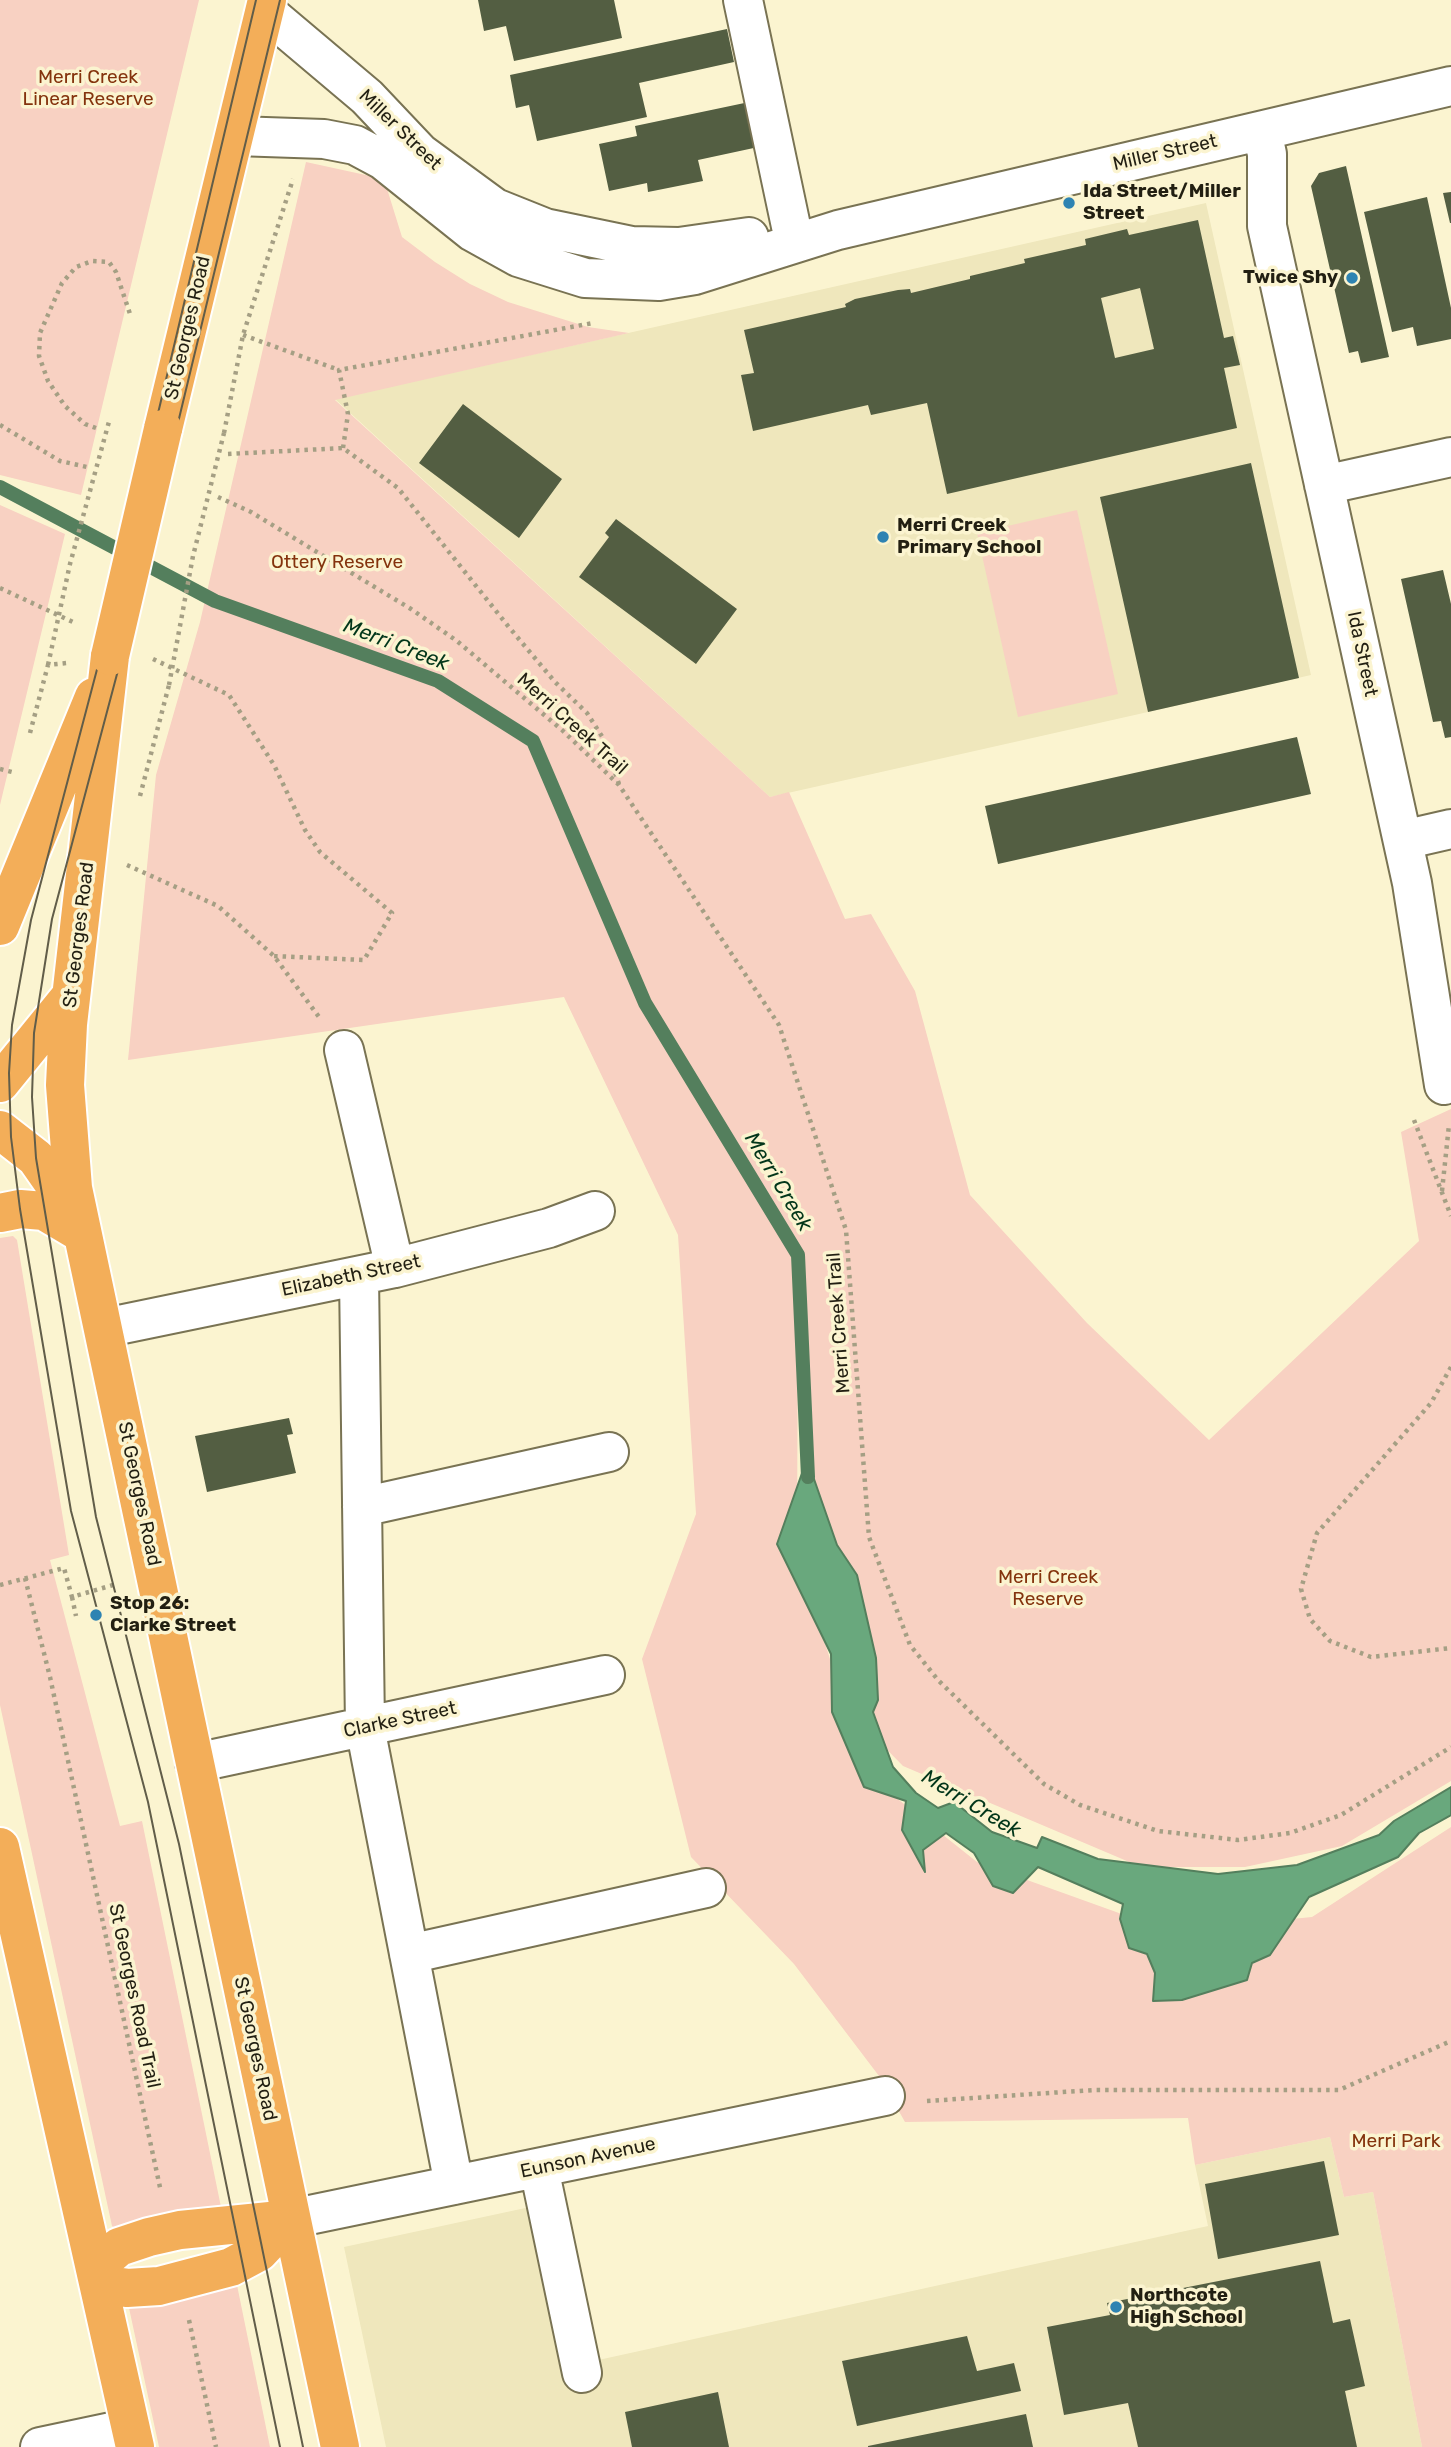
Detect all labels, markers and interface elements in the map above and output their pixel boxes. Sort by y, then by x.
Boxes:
park label: Merri Creek Linear Reserve [22,67,154,111]
street label: Miller Street [354,85,446,175]
street label: Miller Street [1111,130,1219,176]
place label: Ida Street/Miller Street [1083,181,1241,225]
marker: Ida Street/Miller Street [1061,195,1077,211]
street label: St Georges Road [160,254,216,402]
place label: Twice Shy [1243,267,1338,289]
marker: Twice Shy [1344,270,1360,286]
place label: Merri Creek Primary School [897,515,1041,559]
marker: Merri Creek Primary School [875,529,891,545]
park label: Ottery Reserve [271,552,403,574]
street label: Ida Street [1342,609,1382,699]
water label: Merri Creek [340,613,452,677]
street label: Merri Creek Trail [512,668,632,780]
street label: St Georges Road [59,861,99,1009]
water label: Merri Creek [739,1128,817,1236]
street label: Elizabeth Street [279,1250,423,1302]
street label: Merri Creek Trail [823,1252,855,1394]
street label: St Georges Road [113,1420,165,1568]
park label: Merri Creek Reserve [998,1567,1098,1611]
place label: Stop 26: Clarke Street [110,1593,236,1637]
marker: Stop 26: Clarke Street [88,1607,104,1623]
street label: Clarke Street [342,1697,458,1743]
water label: Merri Creek [917,1765,1025,1843]
street label: St Georges Road Trail [103,1902,165,2090]
street label: St Georges Road [229,1975,281,2123]
park label: Merri Park [1352,2131,1440,2153]
street label: Eunson Avenue [518,2133,658,2183]
place label: Northcote High School [1130,2285,1243,2329]
marker: Northcote High School [1108,2299,1124,2315]

